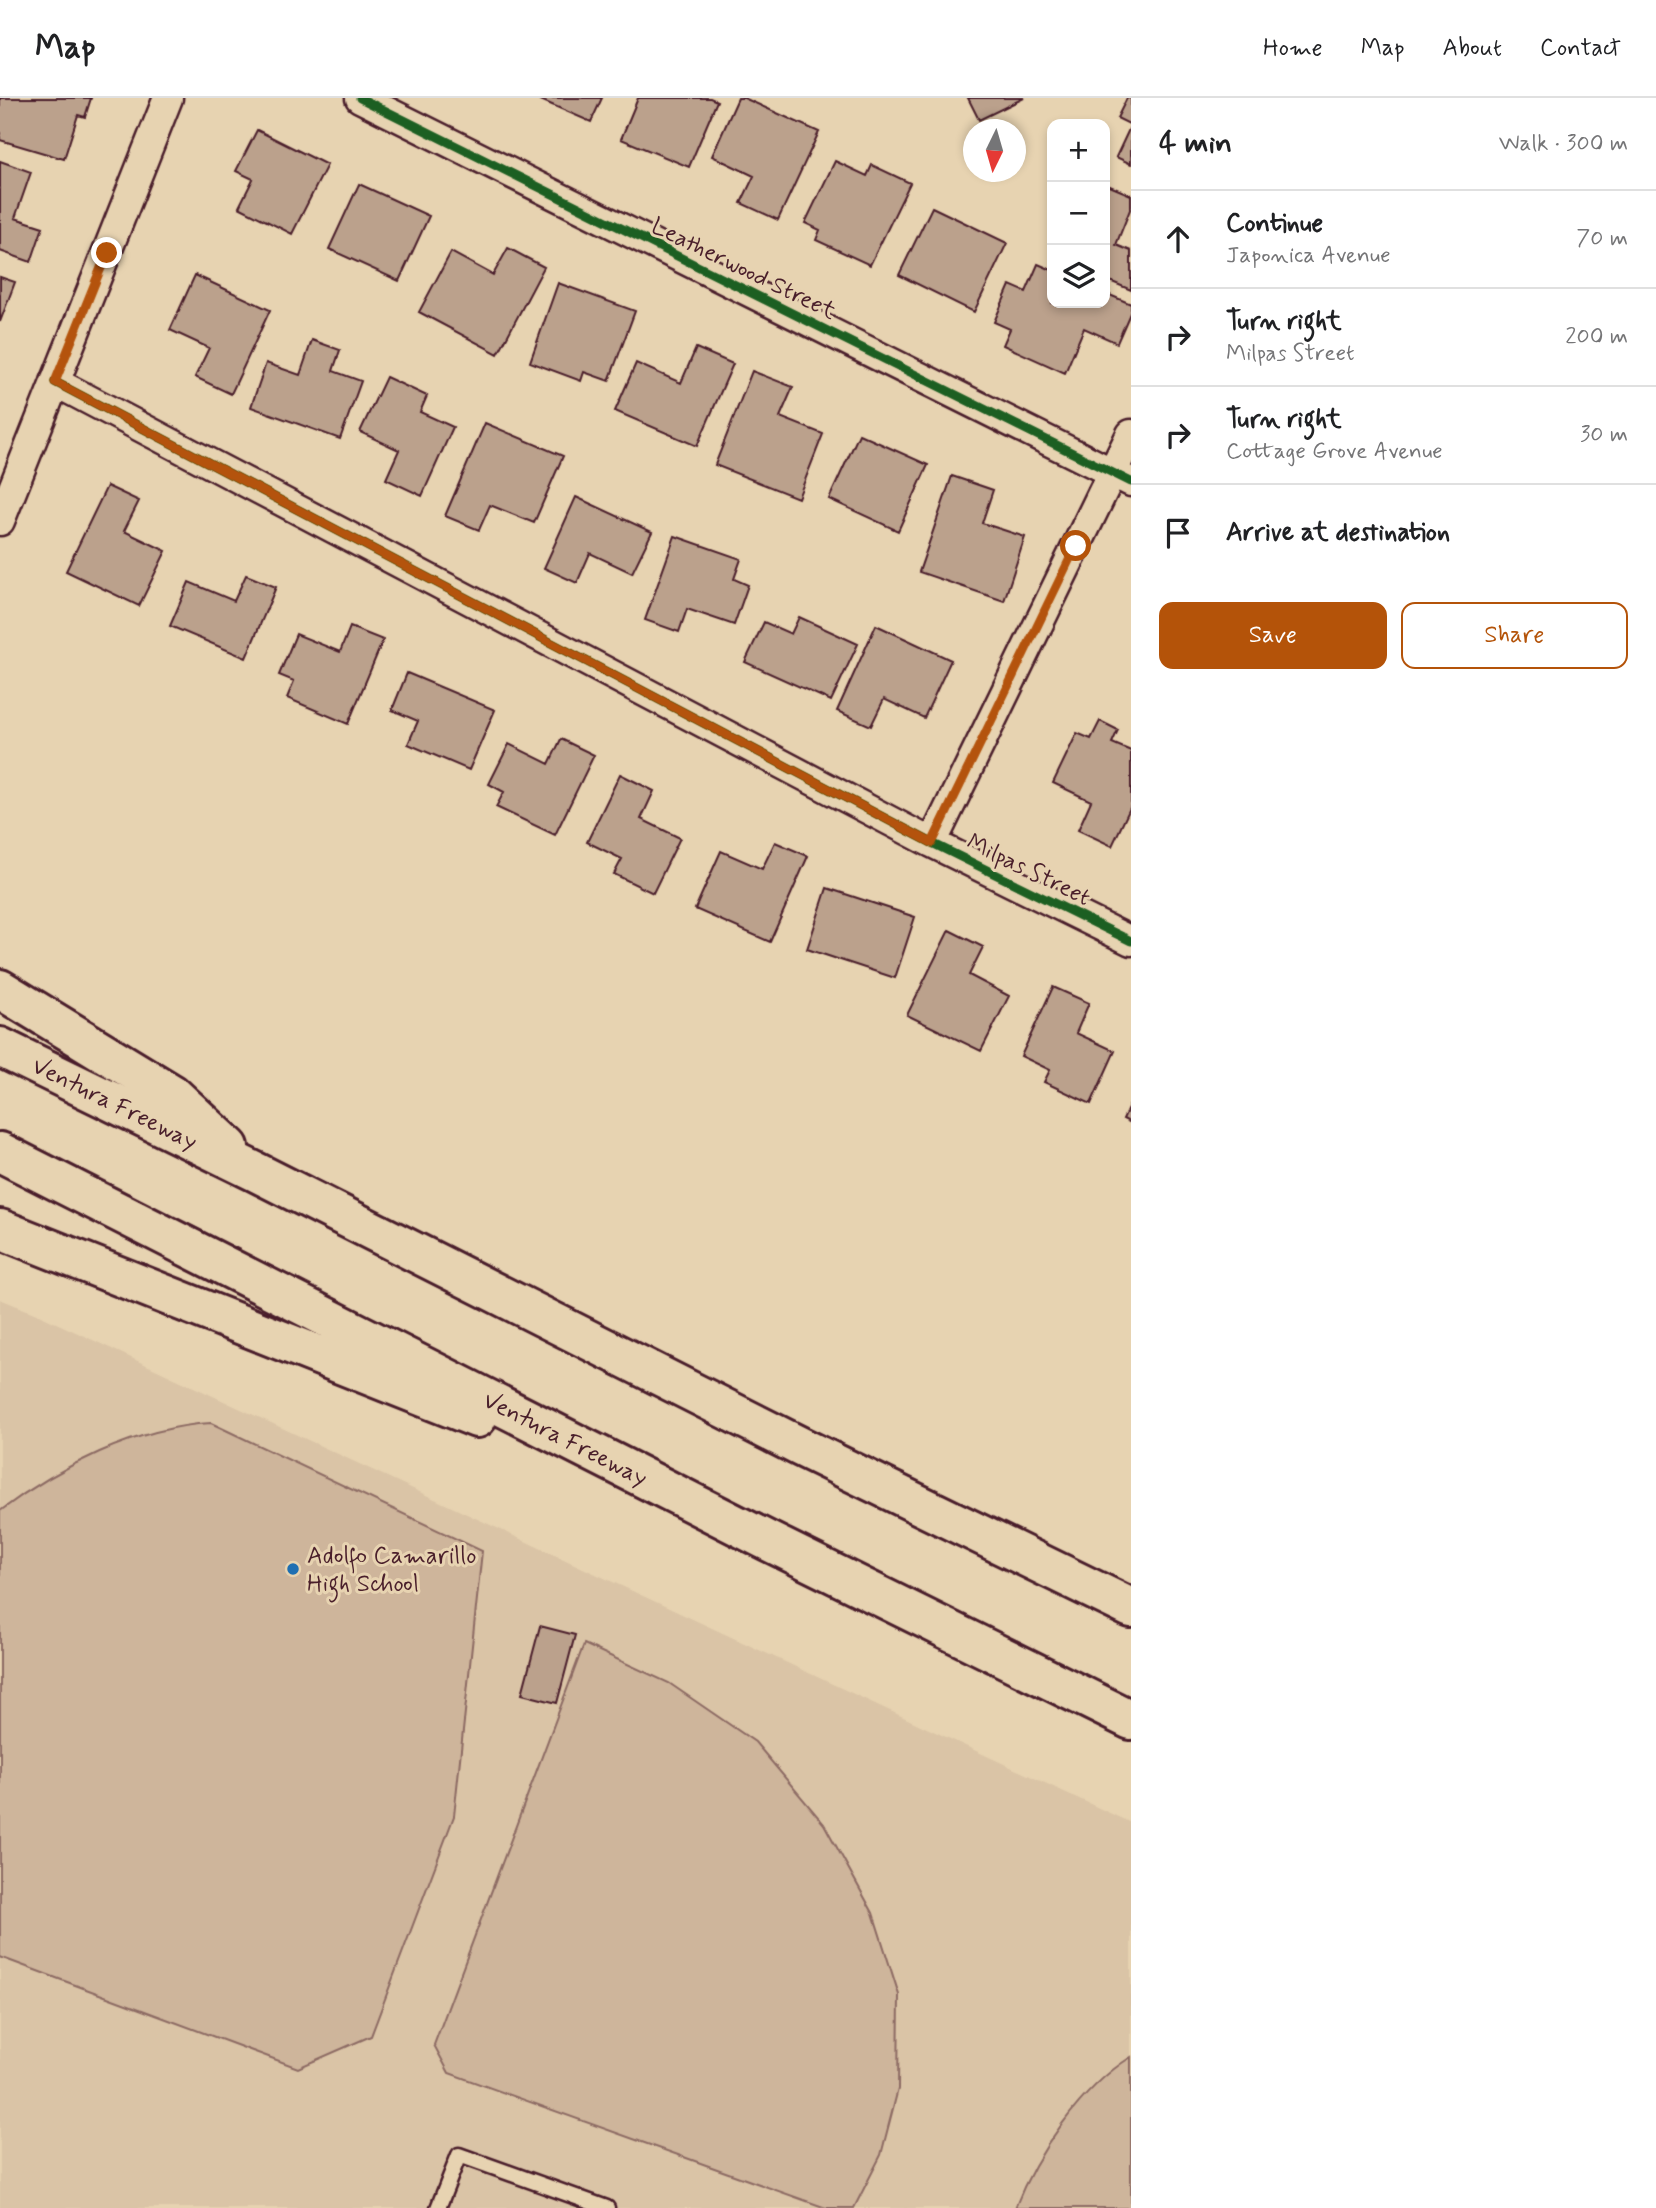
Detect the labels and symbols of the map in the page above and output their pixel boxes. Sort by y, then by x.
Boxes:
north arrow [963,119,1026,182]
street label: Leatherwood Street [646,211,841,328]
route end [91,237,122,268]
route start [1060,530,1091,561]
street label: Milpas Street [961,827,1095,914]
street label: Ventura Freeway [27,1051,202,1158]
street label: Ventura Freeway [478,1385,652,1494]
place label: Adolfo Camarillo High School [307,1541,476,1603]
marker: Adolfo Camarillo High School [285,1561,301,1577]

